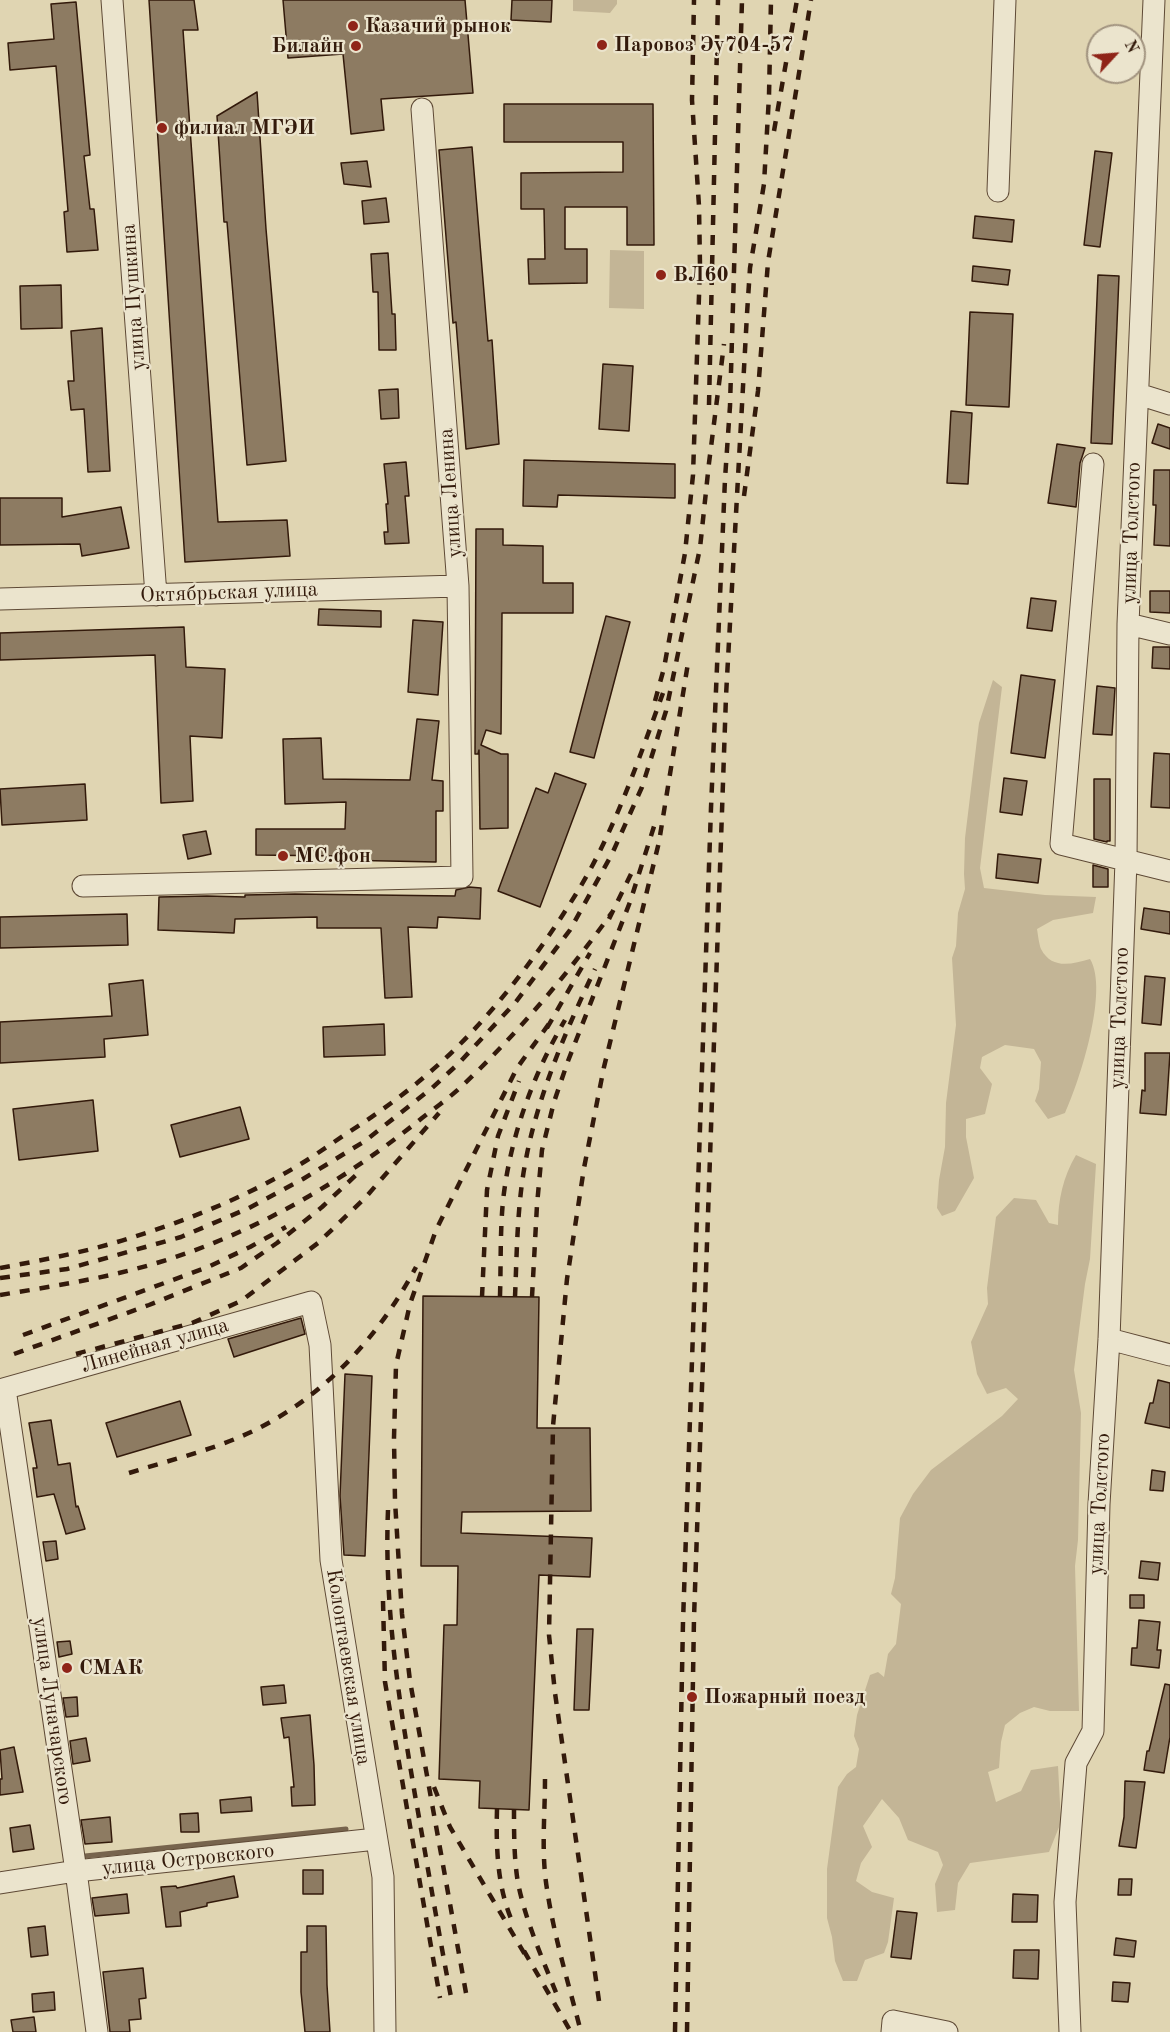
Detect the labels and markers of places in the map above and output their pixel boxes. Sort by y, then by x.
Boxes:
place label: Казачий рынок [365,13,511,39]
marker: Казачий рынок [346,19,360,33]
place label: Паровоз Эу704-57 [614,32,794,58]
place label: Билайн [272,33,344,59]
marker: Паровоз Эу704-57 [595,38,609,52]
marker: Билайн [349,39,363,53]
place label: филиал МГЭИ [174,115,315,141]
marker: филиал МГЭИ [155,121,169,135]
place label: ВЛ60 [673,262,729,288]
marker: ВЛ60 [654,268,668,282]
place label: МС.фон [295,843,371,869]
marker: МС.фон [276,849,290,863]
place label: СМАК [79,1655,143,1681]
marker: СМАК [60,1661,74,1675]
place label: Пожарный поезд [704,1684,865,1710]
marker: Пожарный поезд [685,1690,699,1704]

